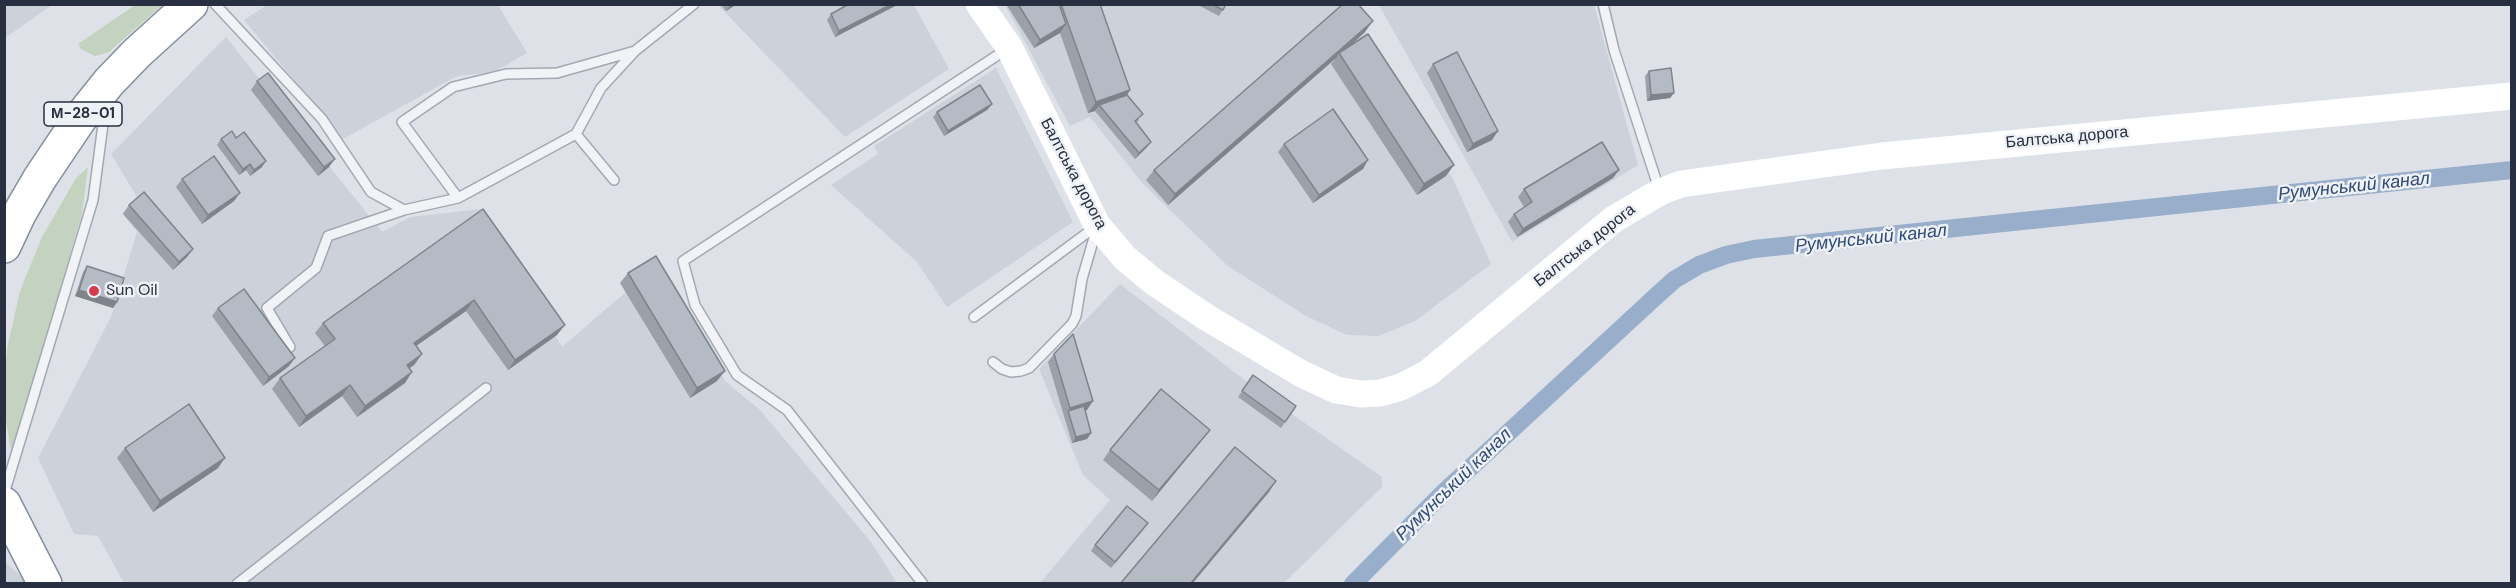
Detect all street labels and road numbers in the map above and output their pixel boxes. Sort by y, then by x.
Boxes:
road number: М-28-01 [44,102,122,126]
street label: Балтська дорога [1036,115,1110,233]
street label: Балтська дорога [2005,123,2129,153]
street label: Балтська дорога [1531,201,1639,291]

